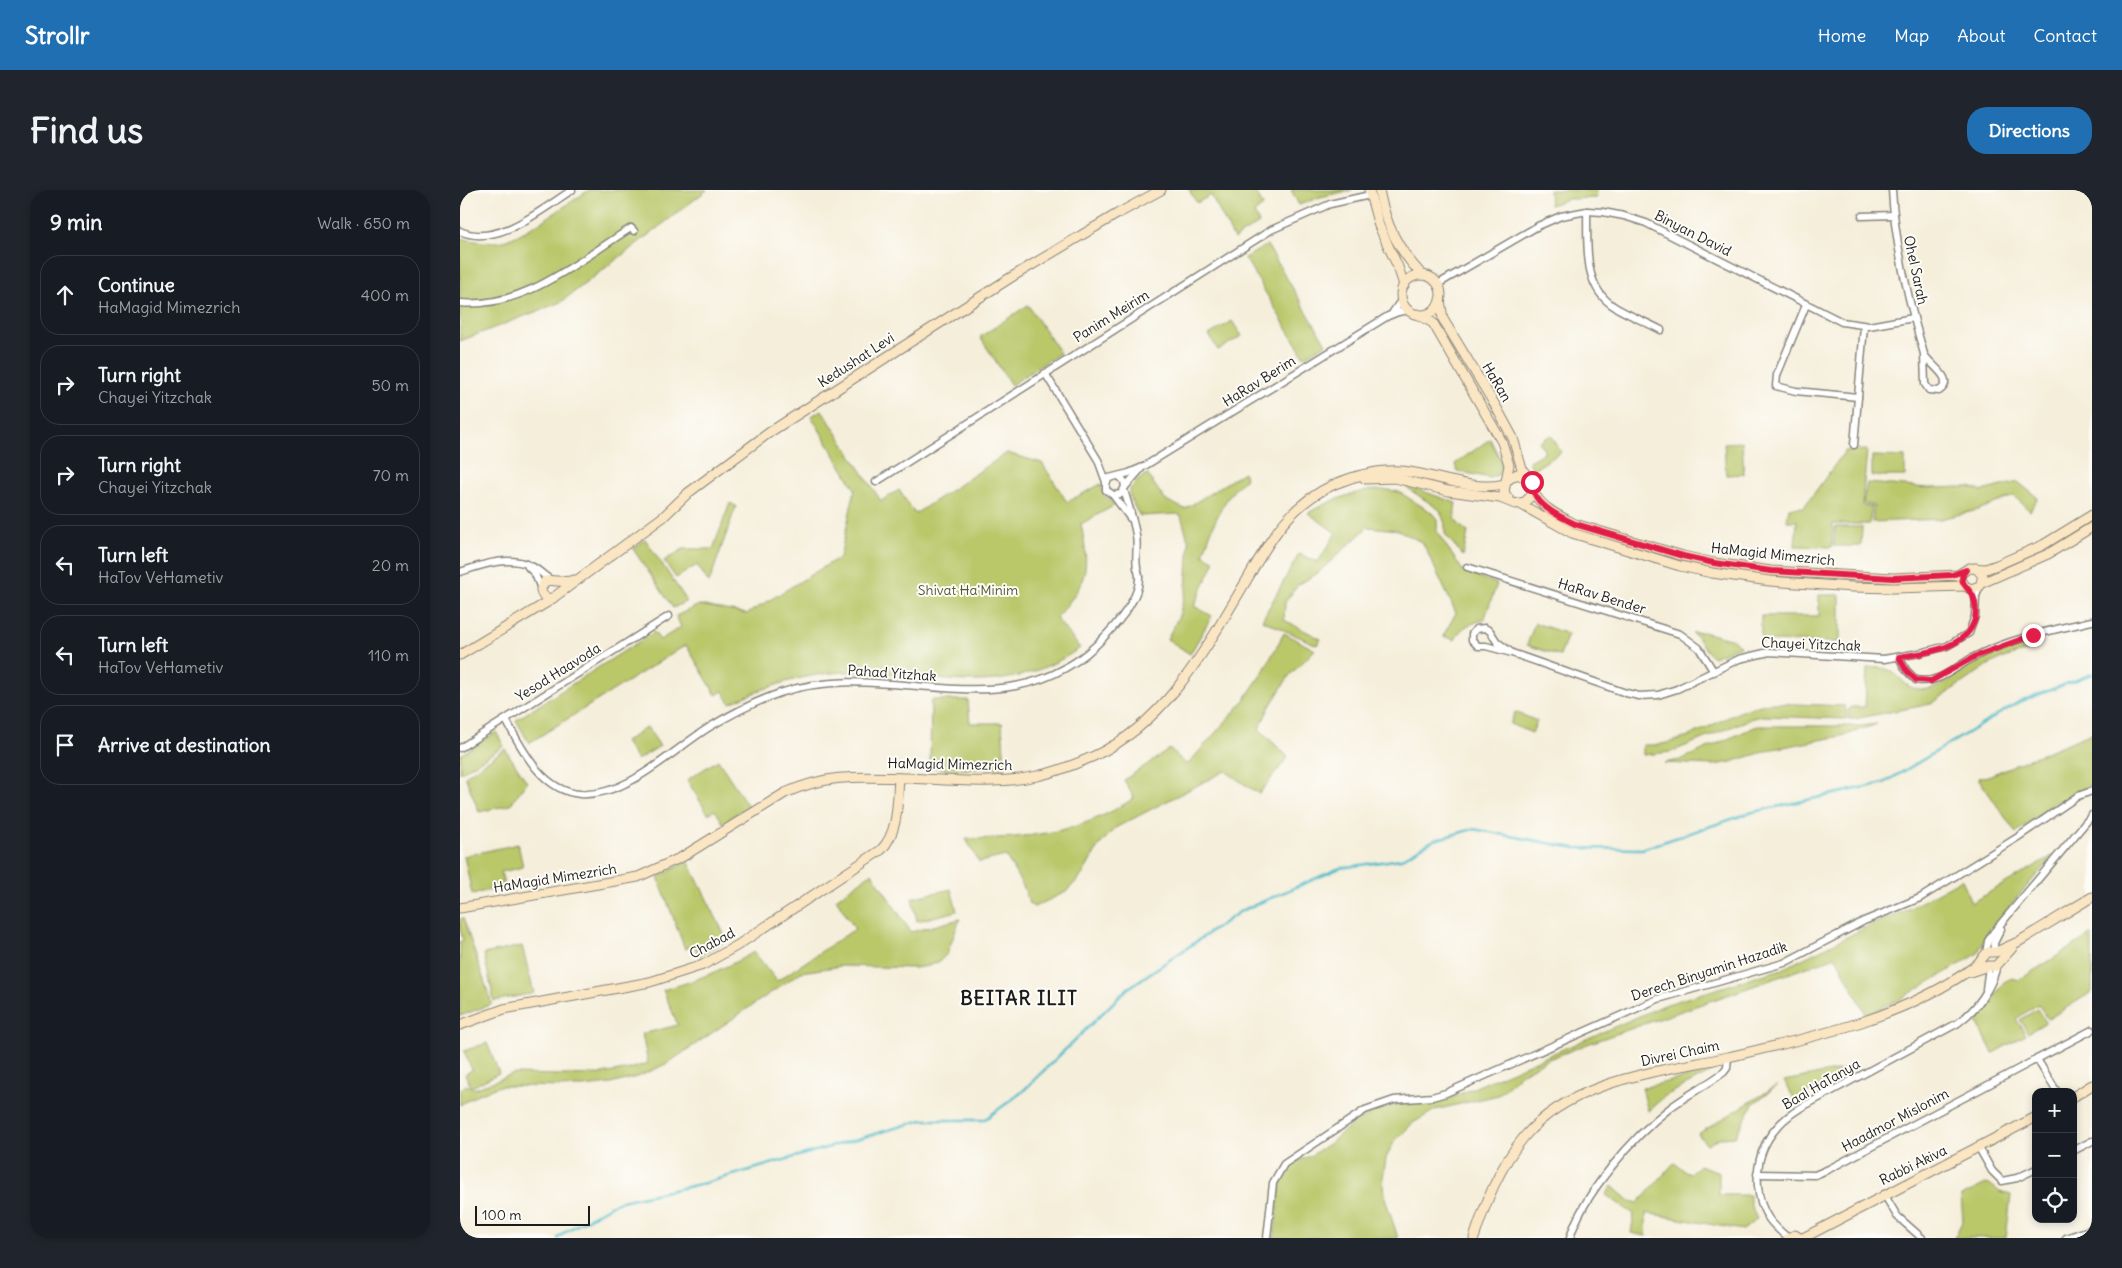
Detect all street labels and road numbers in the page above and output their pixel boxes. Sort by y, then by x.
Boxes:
street label: Binyan David [1652,206,1734,260]
street label: Ohel Sarah [1900,234,1932,306]
street label: Panim Meirim [1070,286,1152,346]
street label: Kedushat Levi [814,329,898,391]
street label: HaRav Berim [1219,351,1299,411]
street label: HaRan [1478,359,1516,405]
street label: HaMagid Mimezrich [1710,539,1836,569]
street label: HaRav Bender [1556,574,1648,618]
street label: Chayei Yitzchak [1761,633,1861,655]
street label: Yesod Haavoda [512,639,604,705]
street label: Pahad Yitzhak [847,661,937,685]
street label: HaMagid Mimezrich [888,754,1012,774]
street label: HaMagid Mimezrich [492,859,618,897]
street label: Chabad [686,924,738,962]
street label: Derech Binyamin Hazadik [1629,937,1789,1005]
street label: Divrei Chaim [1639,1036,1721,1070]
street label: Baal HaTanya [1779,1054,1863,1114]
street label: Haadmor Mislonim [1838,1084,1952,1156]
street label: Rabbi Akiva [1876,1141,1950,1189]

